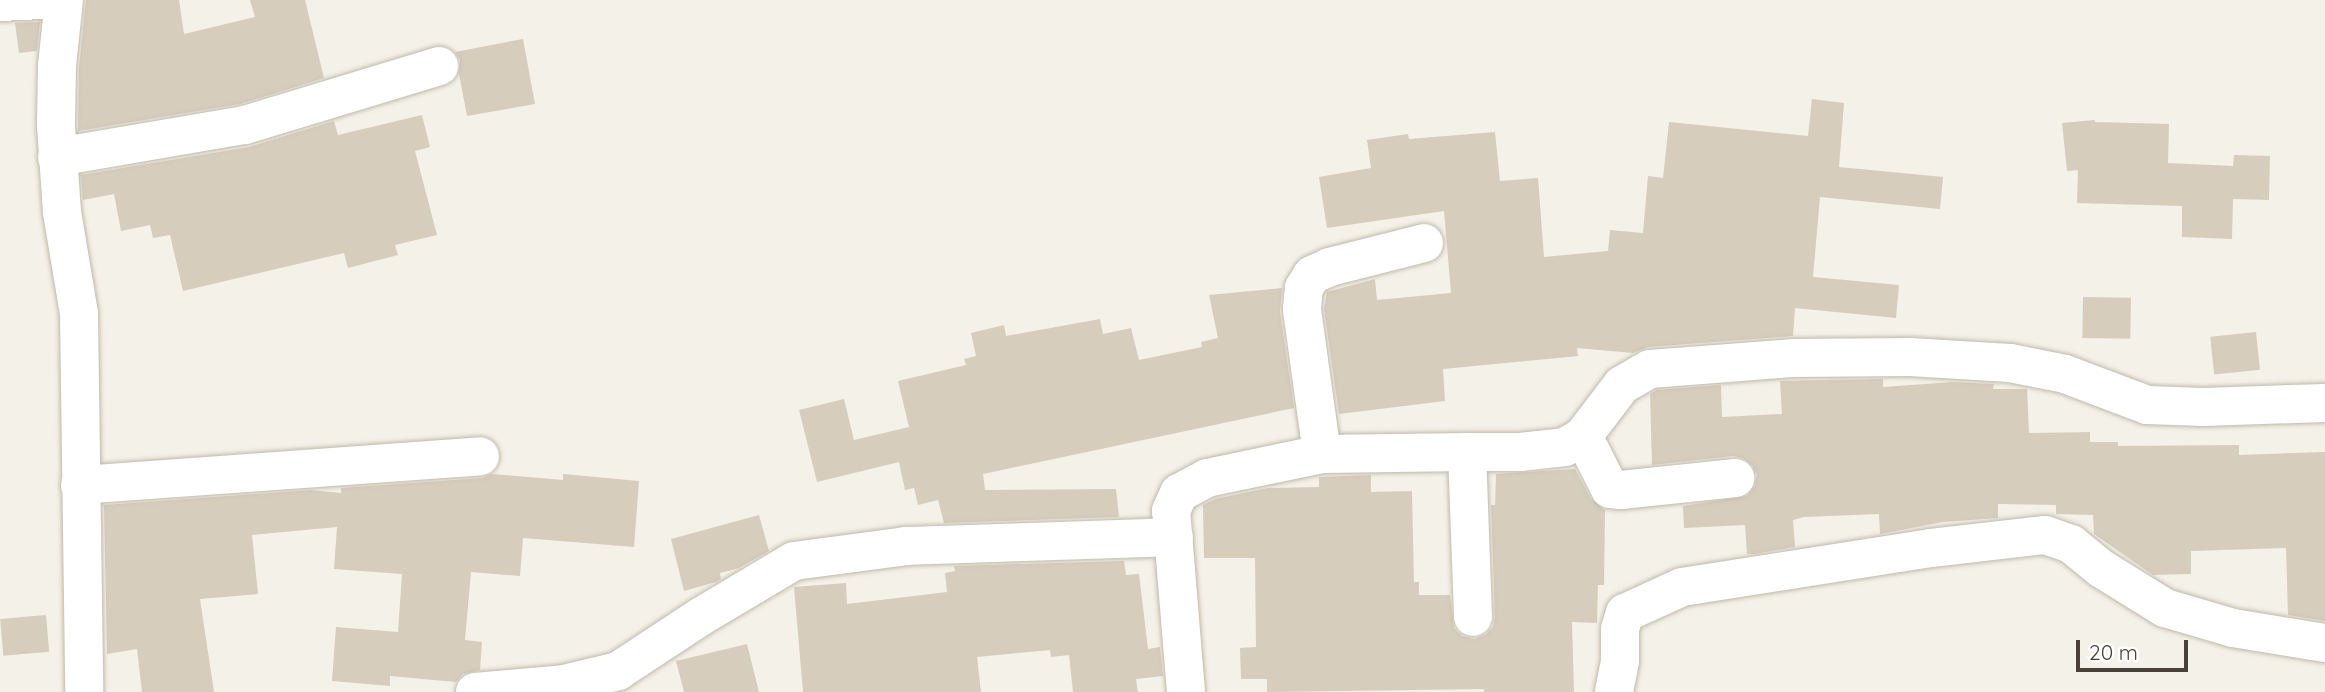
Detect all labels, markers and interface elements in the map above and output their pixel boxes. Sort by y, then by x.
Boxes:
scale bar [2080,626,2192,670]
text: 20 m [2089,639,2138,665]

